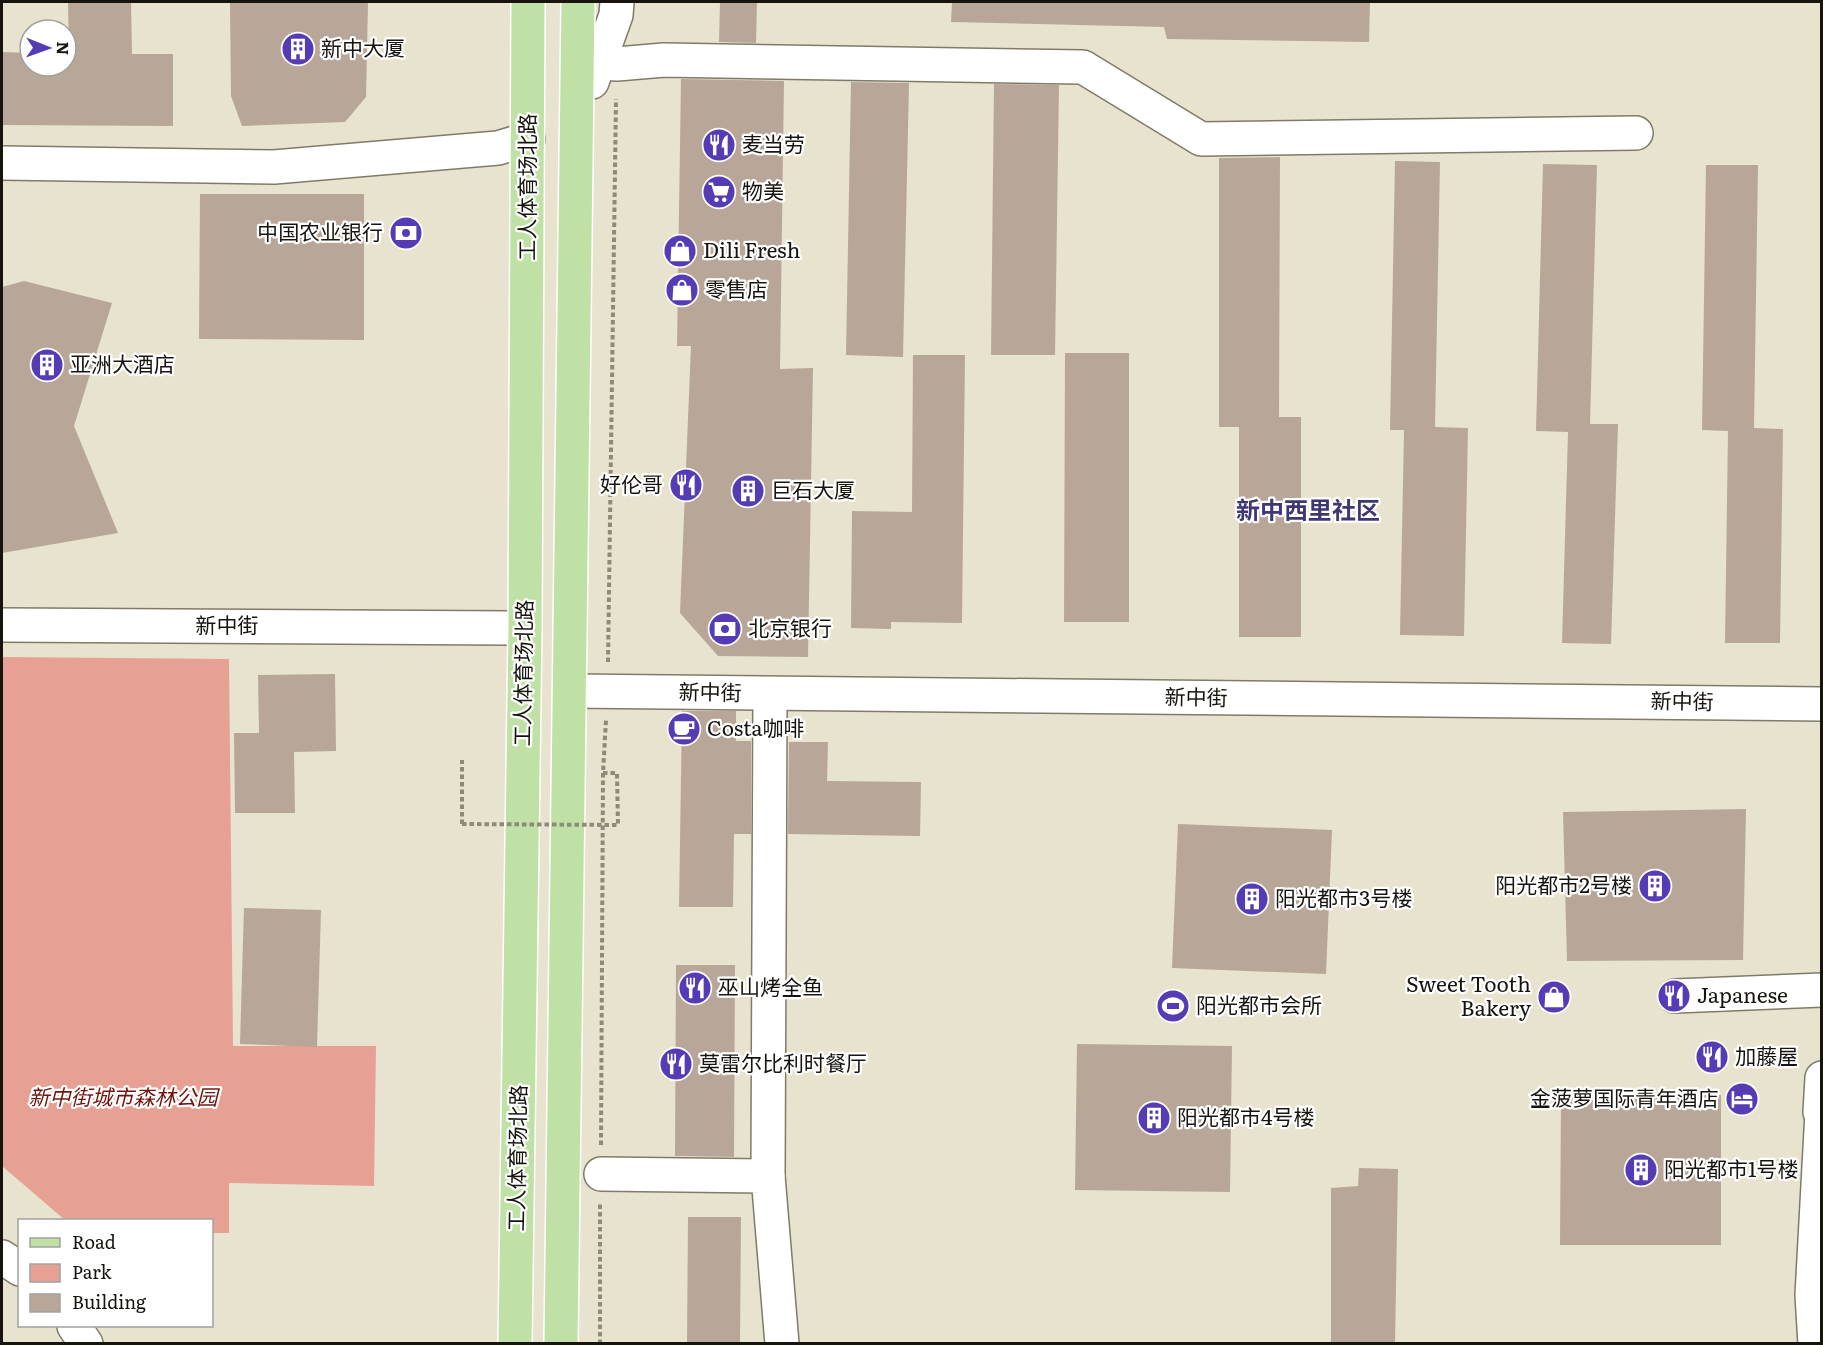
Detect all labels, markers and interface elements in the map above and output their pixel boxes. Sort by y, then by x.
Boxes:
north arrow [18,18,78,78]
building icon: 新中大厦 [280,31,316,67]
place label: 新中大厦 [321,31,405,62]
text: N [52,41,76,55]
street label: 工人体育场北路 [510,114,541,261]
restaurant icon: 麦当劳 [701,127,737,163]
place label: 麦当劳 [742,127,805,158]
supermarket icon: 物美 [701,174,737,210]
place label: 物美 [742,174,784,205]
place label: 中国农业银行 [257,215,383,246]
bank icon: 中国农业银行 [388,215,424,251]
shop icon: Dili Fresh [662,233,698,269]
place label: Dili Fresh [703,233,801,264]
shop icon: 零售店 [664,272,700,308]
place label: 零售店 [705,272,768,303]
building icon: 亚洲大酒店 [29,347,65,383]
place label: 亚洲大酒店 [70,347,175,378]
place label: 好伦哥 [600,467,663,498]
restaurant icon: 好伦哥 [668,467,704,503]
building icon: 巨石大厦 [730,473,766,509]
place label: 巨石大厦 [771,473,855,504]
district label: 新中西里社区 [1236,491,1380,526]
street label: 工人体育场北路 [505,599,538,747]
street label: 新中街 [196,608,259,639]
bank icon: 北京银行 [707,611,743,647]
place label: 北京银行 [748,611,832,642]
street label: 新中街 [678,674,742,707]
street label: 新中街 [1164,679,1228,712]
street label: 新中街 [1650,683,1714,716]
cafe icon: Costa咖啡 [666,711,702,747]
place label: Costa咖啡 [707,711,805,742]
place label: 阳光都市2号楼 [1495,868,1632,899]
building icon: 阳光都市2号楼 [1637,868,1673,904]
building icon: 阳光都市3号楼 [1234,881,1270,917]
place label: 阳光都市3号楼 [1275,881,1412,912]
place label: Sweet Tooth Bakery [1406,967,1532,1022]
restaurant icon: 巫山烤全鱼 [677,970,713,1006]
place label: 巫山烤全鱼 [718,970,823,1001]
restaurant icon: Japanese [1656,978,1692,1014]
place label: Japanese [1697,978,1788,1009]
shop icon: Sweet Tooth Bakery [1536,979,1572,1015]
sports icon: 阳光都市会所 [1155,988,1191,1024]
place label: 阳光都市会所 [1196,988,1322,1019]
restaurant icon: 加藤屋 [1694,1039,1730,1075]
place label: 加藤屋 [1735,1039,1798,1070]
restaurant icon: 莫雷尔比利时餐厅 [658,1046,694,1082]
place label: 莫雷尔比利时餐厅 [699,1046,867,1077]
park label: 新中街城市森林公园 [29,1080,220,1111]
place label: 金菠萝国际青年酒店 [1530,1081,1719,1112]
hotel icon: 金菠萝国际青年酒店 [1724,1081,1760,1117]
street label: 工人体育场北路 [499,1084,532,1232]
building icon: 阳光都市4号楼 [1136,1100,1172,1136]
place label: 阳光都市4号楼 [1177,1100,1315,1131]
building icon: 阳光都市1号楼 [1623,1152,1659,1188]
place label: 阳光都市1号楼 [1664,1152,1799,1183]
legend [18,1219,213,1327]
text: Road [72,1228,116,1255]
text: Park [72,1258,113,1285]
text: Building [72,1288,147,1315]

